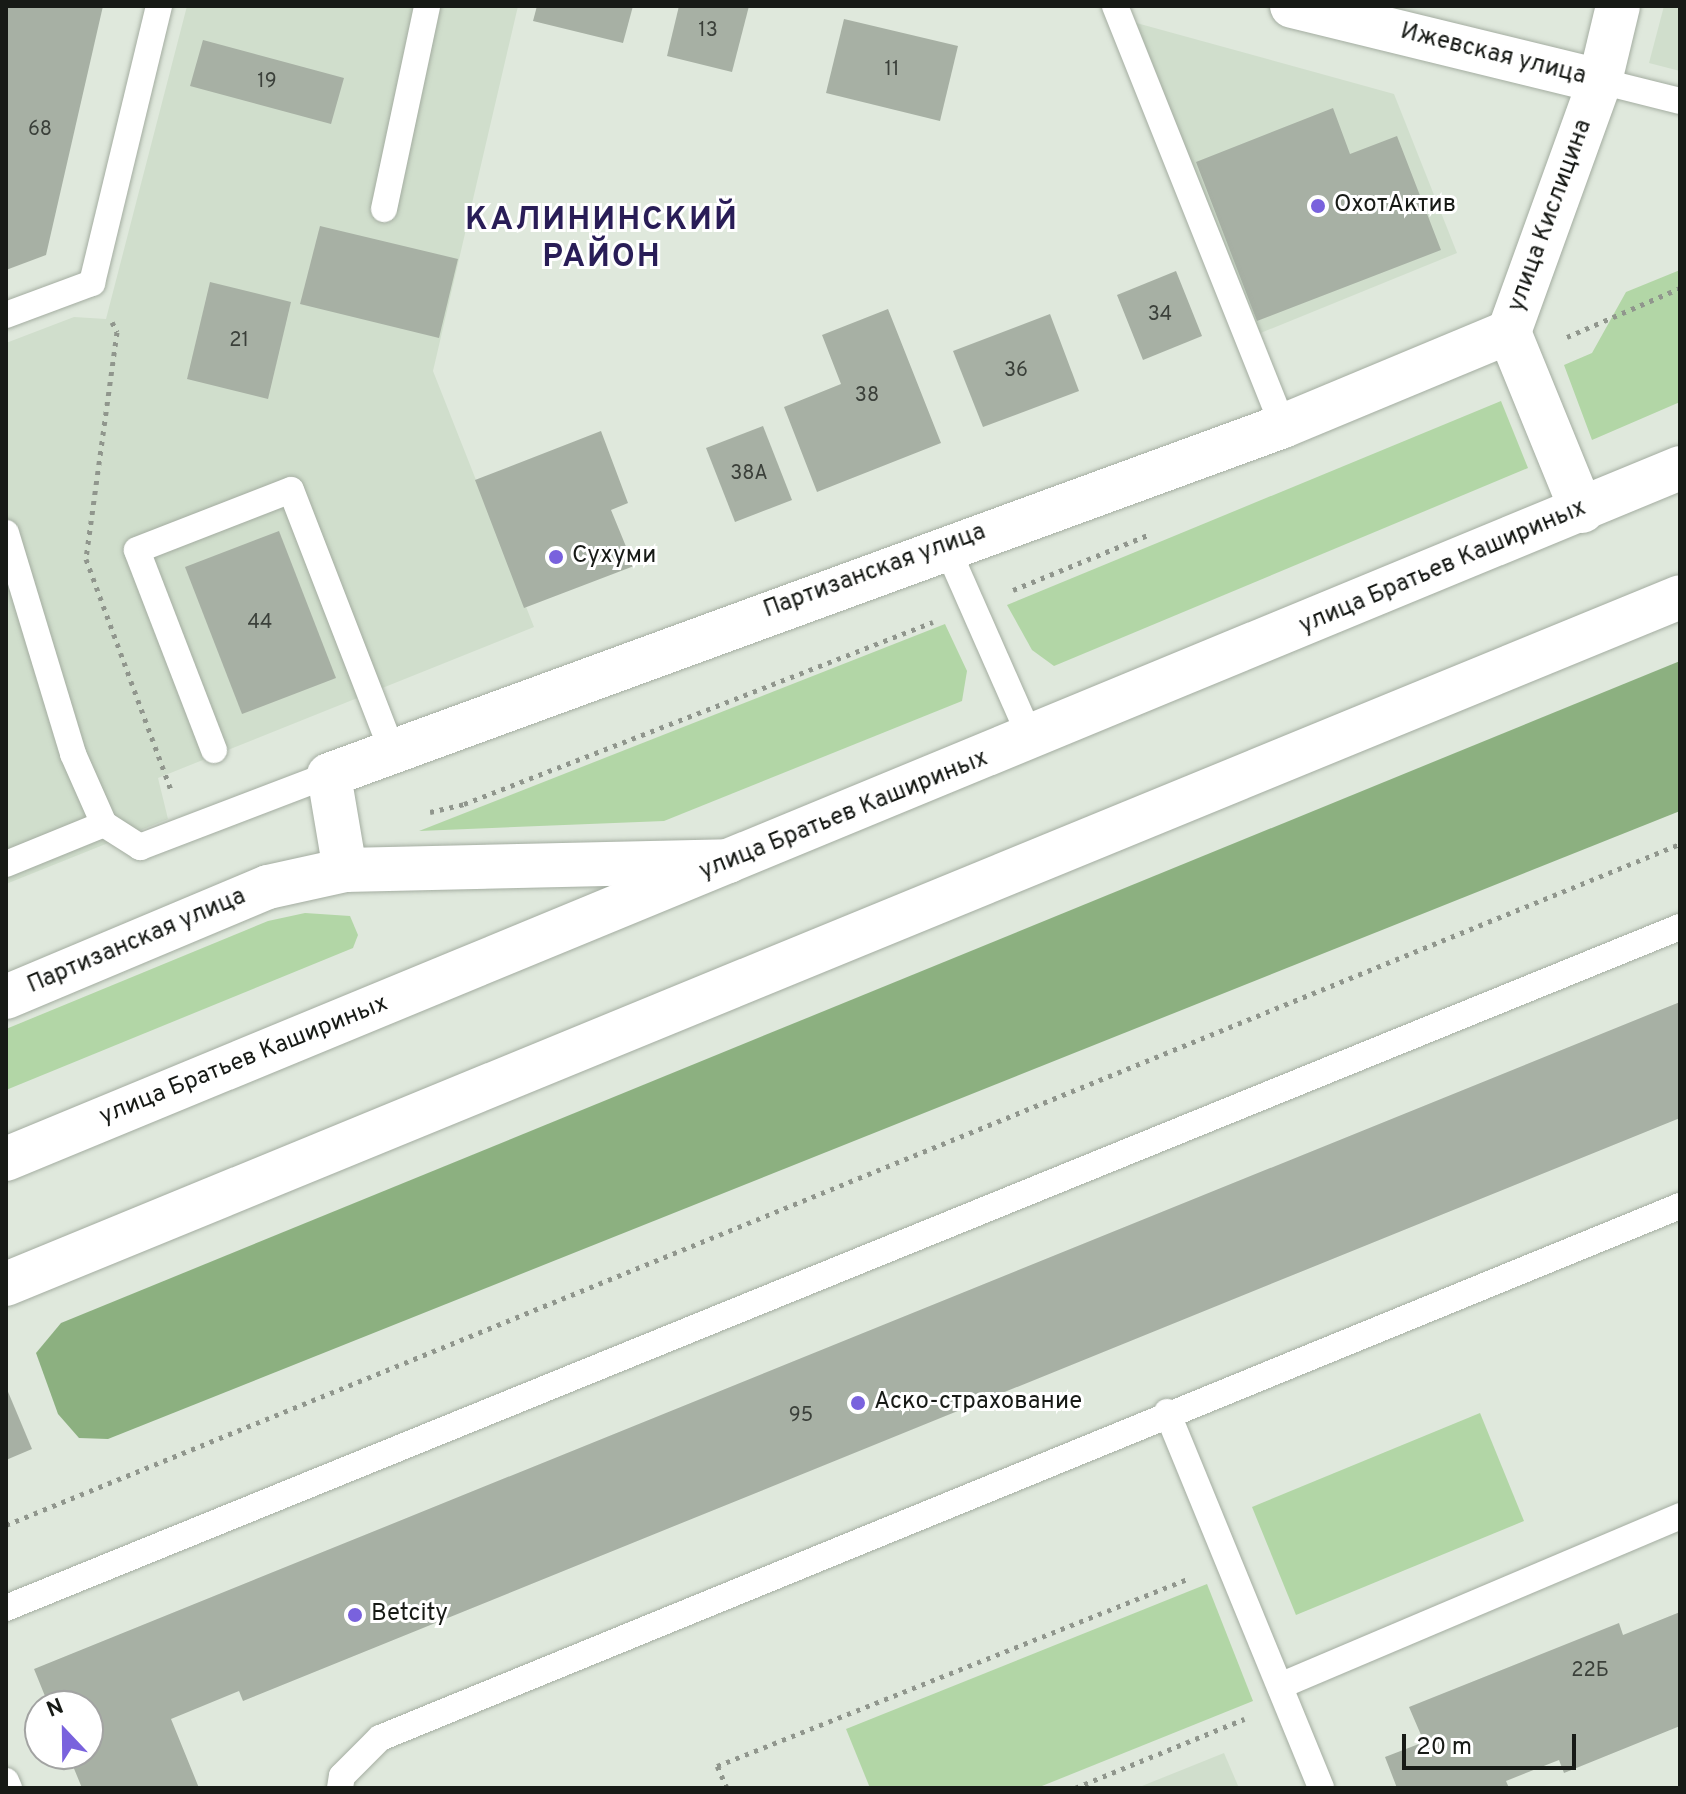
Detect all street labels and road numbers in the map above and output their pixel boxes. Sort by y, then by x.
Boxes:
street label: Ижевская улица [1397,18,1589,92]
street label: улица Кислицина [1503,116,1599,316]
street label: улица Братьев Кашириных [1295,494,1591,642]
street label: Партизанская улица [760,518,990,626]
street label: улица Братьев Кашириных [696,745,992,887]
street label: Партизанская улица [24,883,250,1001]
street label: улица Братьев Кашириных [96,990,392,1132]

